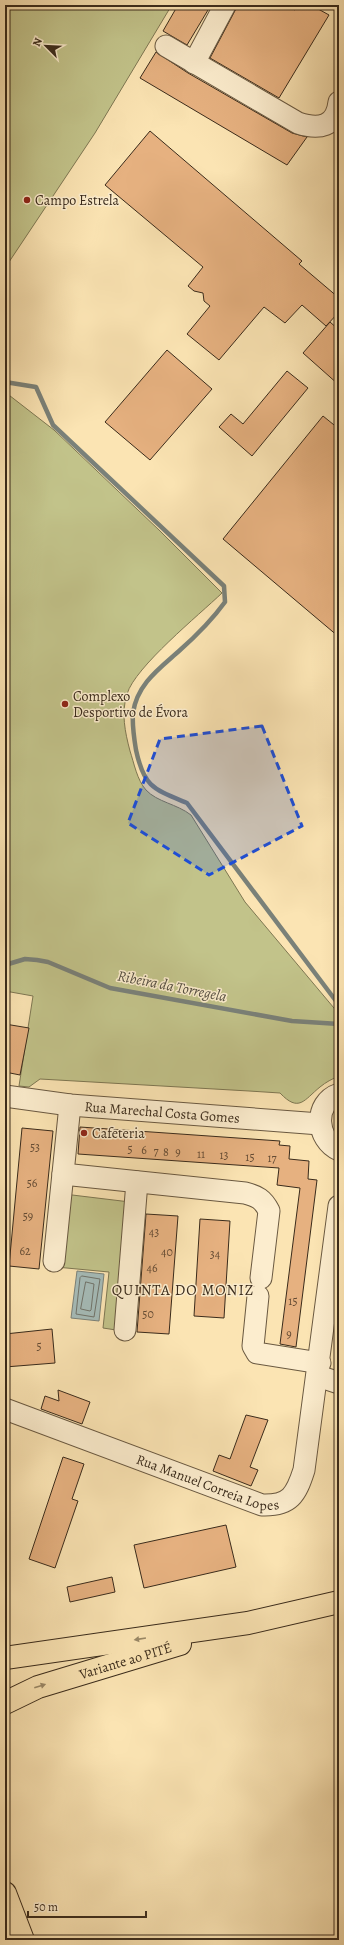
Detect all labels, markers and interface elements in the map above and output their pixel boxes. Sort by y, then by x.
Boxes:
north arrow [26,26,66,66]
text: N [29,35,46,49]
place label: Campo Estrela [35,191,120,210]
marker: Campo Estrela [22,195,32,205]
place label: Complexo Desportivo de Évora [73,687,188,722]
marker: Complexo Desportivo de Évora [60,699,70,709]
water label: Ribeira da Torregela [116,966,228,1006]
street label: Rua Marechal Costa Gomes [84,1097,240,1128]
place label: Cafeteria [92,1124,145,1143]
marker: Cafeteria [79,1128,89,1138]
house number: 53 [30,1139,40,1155]
house number: 5 [127,1141,133,1157]
house number: 6 [141,1142,147,1158]
house number: 7 [153,1143,159,1159]
house number: 8 [163,1144,169,1160]
house number: 9 [175,1144,181,1160]
house number: 11 [197,1146,205,1162]
house number: 13 [219,1147,229,1163]
house number: 15 [245,1149,255,1165]
house number: 17 [267,1150,278,1166]
house number: 56 [27,1175,38,1191]
house number: 59 [23,1208,33,1224]
house number: 43 [149,1224,159,1240]
house number: 62 [19,1243,31,1259]
house number: 40 [161,1244,173,1260]
house number: 34 [210,1246,221,1262]
house number: 46 [147,1260,158,1276]
district label: QUINTA DO MONIZ [112,1280,254,1300]
house number: 15 [288,1293,298,1309]
house number: 50 [142,1306,154,1322]
house number: 9 [286,1326,292,1342]
house number: 5 [36,1338,42,1354]
street label: Rua Manuel Correia Lopes [134,1450,281,1515]
one-way arrow [134,1636,146,1642]
street label: Variante ao PITÉ [76,1638,174,1684]
one-way arrow [35,1683,47,1689]
scale bar [28,1893,146,1919]
text: 50 m [34,1899,58,1915]

